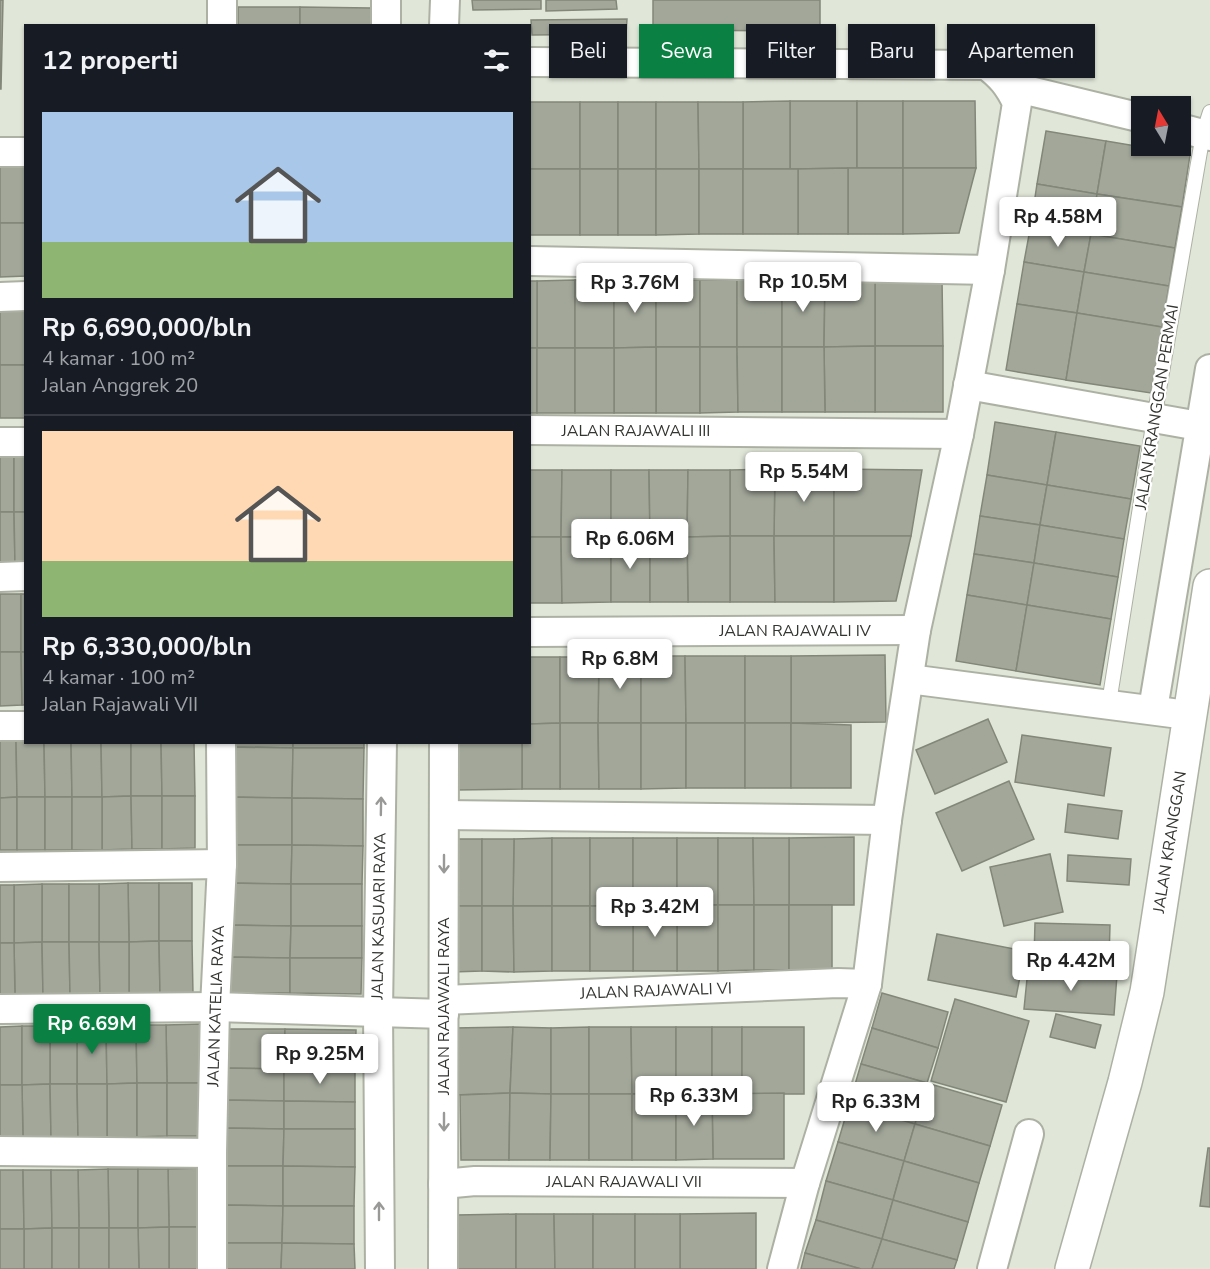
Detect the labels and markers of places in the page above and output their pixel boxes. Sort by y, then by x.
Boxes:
pin: Rp 4.58M [996,197,1120,248]
pin: Rp 10.5M [741,262,865,313]
pin: Rp 3.76M [573,263,697,314]
pin: Rp 5.54M [742,452,866,503]
pin: Rp 6.06M [568,519,692,570]
pin: Rp 6.8M [565,639,675,690]
pin: Rp 3.42M [593,887,717,938]
pin: Rp 4.42M [1009,941,1133,992]
pin: Rp 6.69M [30,1004,154,1055]
pin: Rp 9.25M [258,1034,382,1085]
pin: Rp 6.33M [632,1076,756,1127]
pin: Rp 6.33M [814,1082,938,1133]

